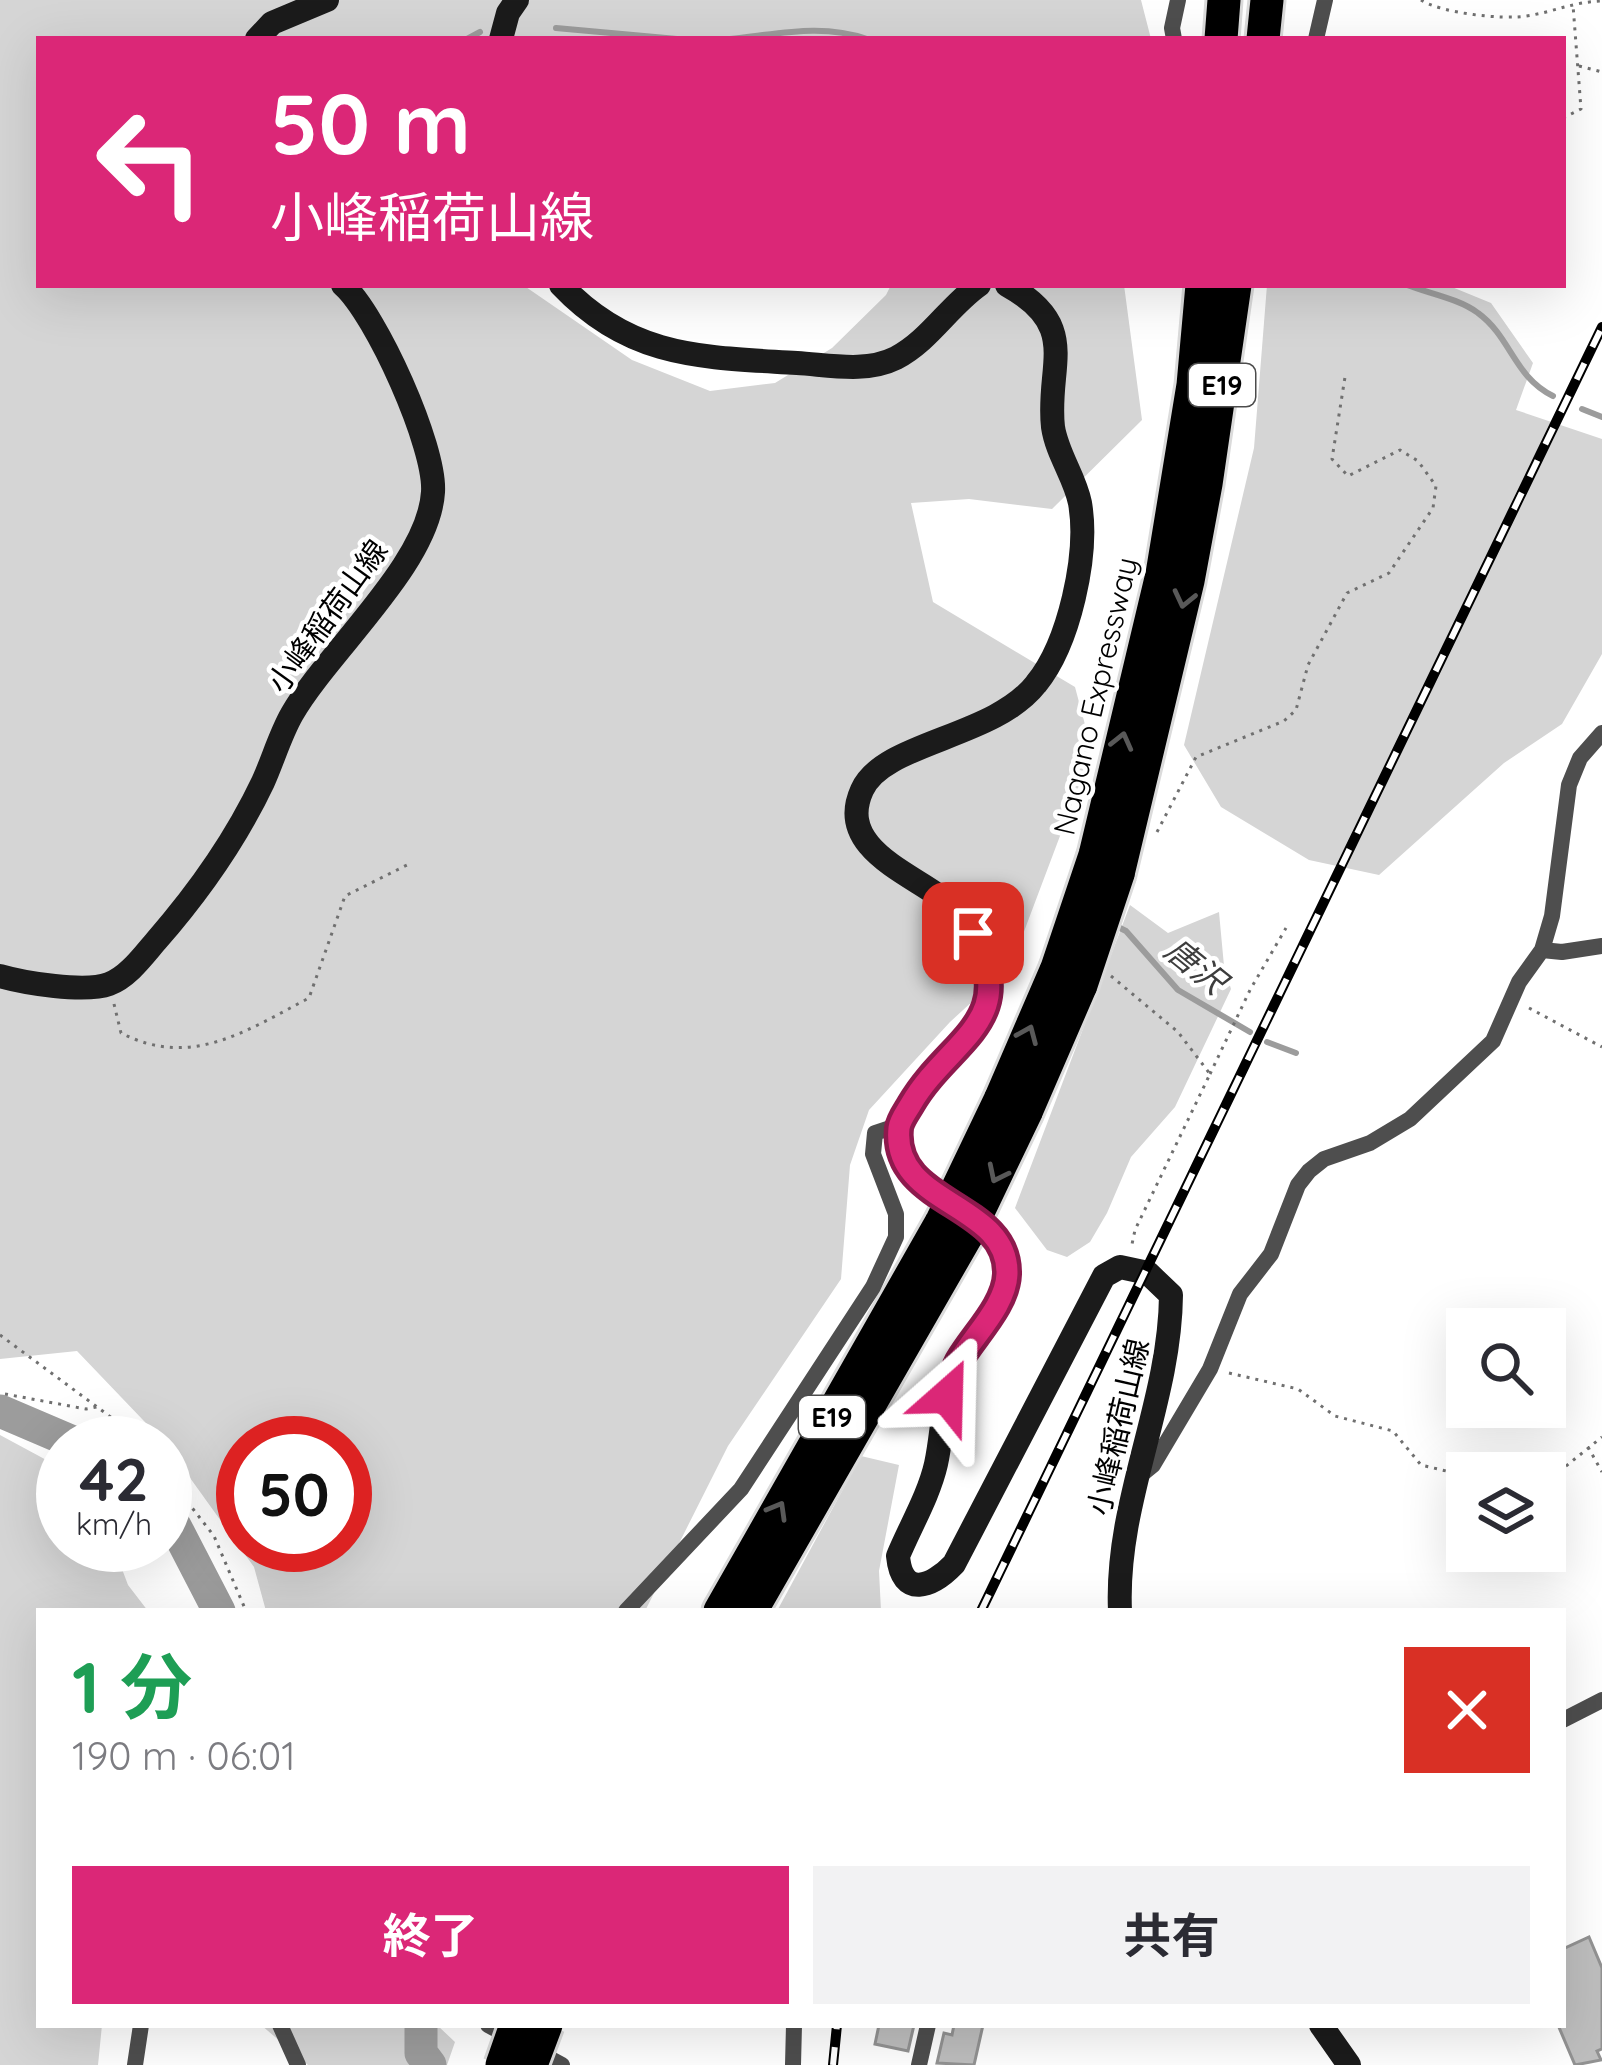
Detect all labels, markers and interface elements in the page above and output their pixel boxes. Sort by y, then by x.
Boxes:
text: 50 m [270,70,471,175]
icon: left [72,84,228,240]
text: 小峰稲荷山線 [270,183,594,251]
road number: E19 [1189,364,1255,406]
street label: 小峰稲荷山線 [259,532,395,700]
street label: Nagano Expressway [1045,553,1145,839]
one-way arrow [1172,588,1197,608]
one-way arrow [1108,732,1133,752]
pin [922,882,1024,984]
icon: arrive [940,900,1006,966]
water label: 唐沢 [1157,928,1238,1004]
one-way arrow [1014,1025,1038,1046]
one-way arrow [988,1162,1011,1183]
map controls [1446,1308,1566,1572]
button: search [1446,1308,1566,1428]
position arrow [884,1333,1010,1459]
street label: 小峰稲荷山線 [1079,1335,1157,1519]
road number: E19 [799,1396,865,1438]
speed limit sign: 50 [216,1416,372,1572]
text: 42 [79,1441,149,1516]
button: layers [1446,1452,1566,1572]
one-way arrow [764,1501,787,1522]
text: km/h [76,1505,152,1543]
text: 1 分 [72,1641,192,1731]
button: close [1404,1647,1530,1773]
text: 190 m · 06:01 [72,1731,296,1780]
button: 終了 [72,1866,789,2004]
button: 共有 [813,1866,1530,2004]

